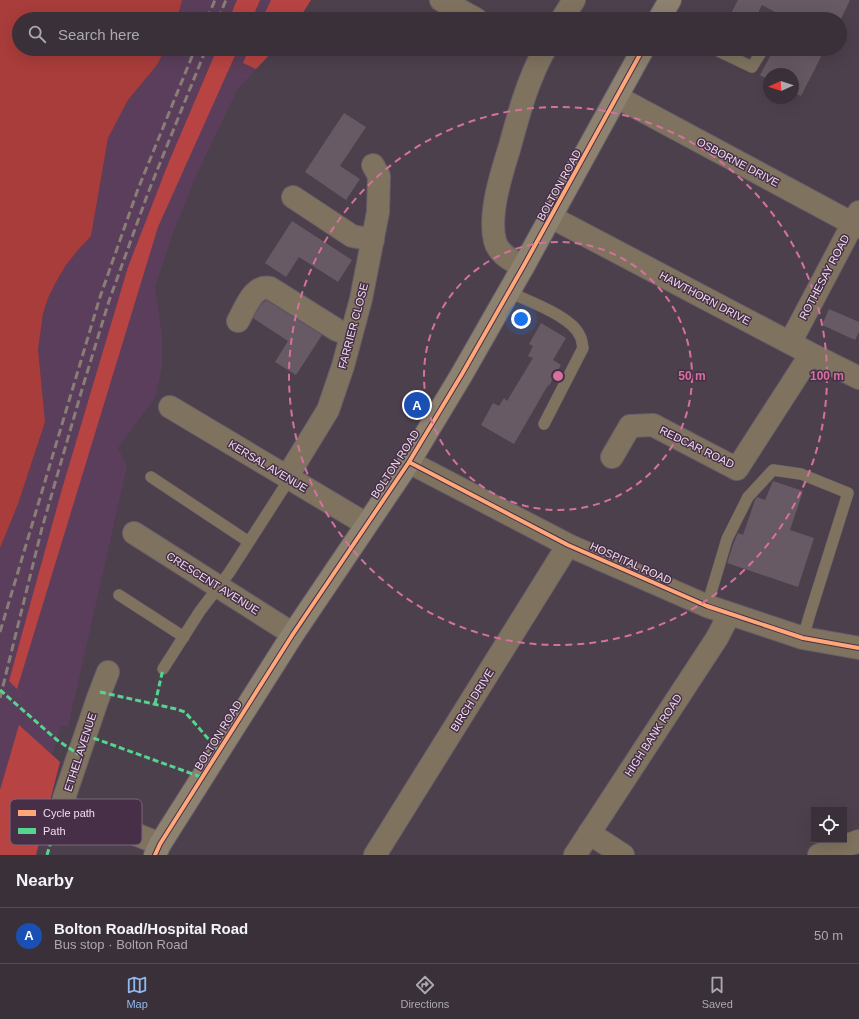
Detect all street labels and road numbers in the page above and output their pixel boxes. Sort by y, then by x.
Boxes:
street label: OSBORNE DRIVE [695,135,781,189]
street label: BOLTON ROAD [535,147,583,222]
street label: ROTHESAY ROAD [797,232,851,321]
street label: HAWTHORN DRIVE [658,269,752,327]
street label: FARRIER CLOSE [336,282,370,370]
street label: REDCAR ROAD [658,424,736,470]
street label: BOLTON ROAD [368,428,422,500]
street label: KERSAL AVENUE [226,438,310,494]
street label: HOSPITAL ROAD [588,540,674,586]
street label: CRESCENT AVENUE [164,550,262,616]
street label: BIRCH DRIVE [448,667,496,733]
street label: HIGH BANK ROAD [622,692,684,778]
street label: BOLTON ROAD [192,698,244,772]
street label: ETHEL AVENUE [62,711,98,793]

